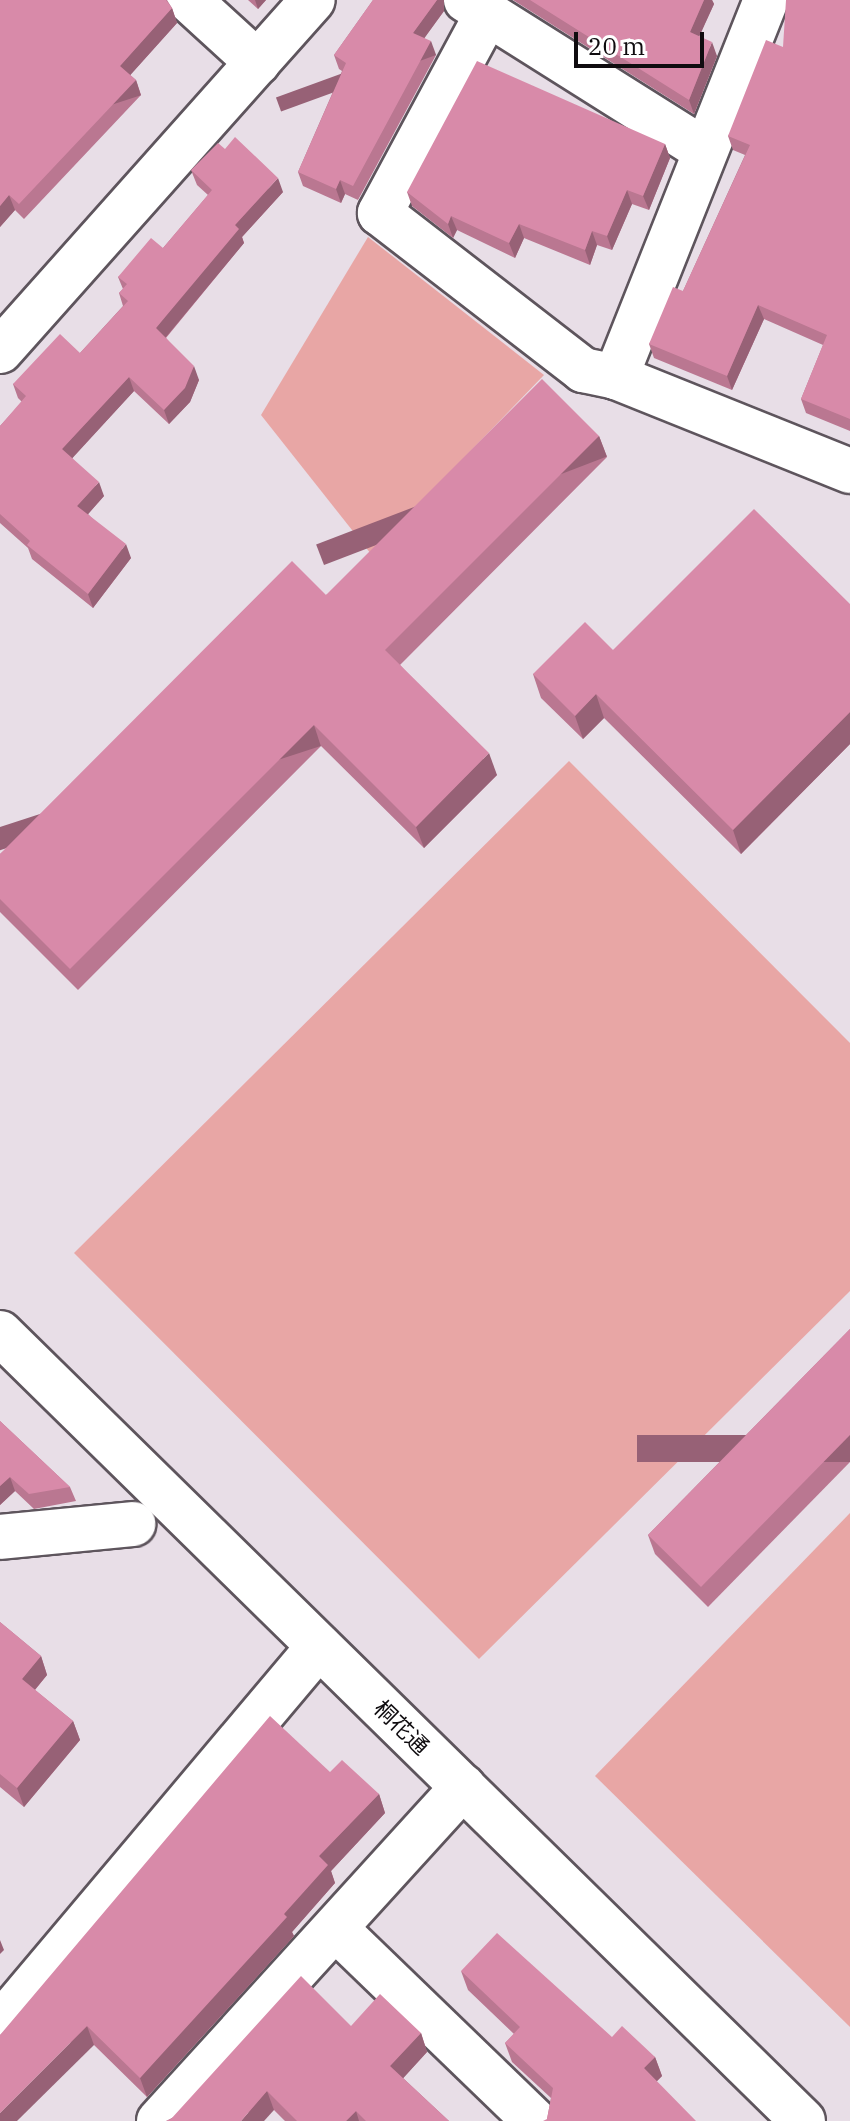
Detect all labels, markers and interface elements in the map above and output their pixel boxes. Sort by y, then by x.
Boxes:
scale bar [578,16,708,66]
text: 20 m [588,30,645,62]
street label: 桐花通 [369,1695,435,1759]

